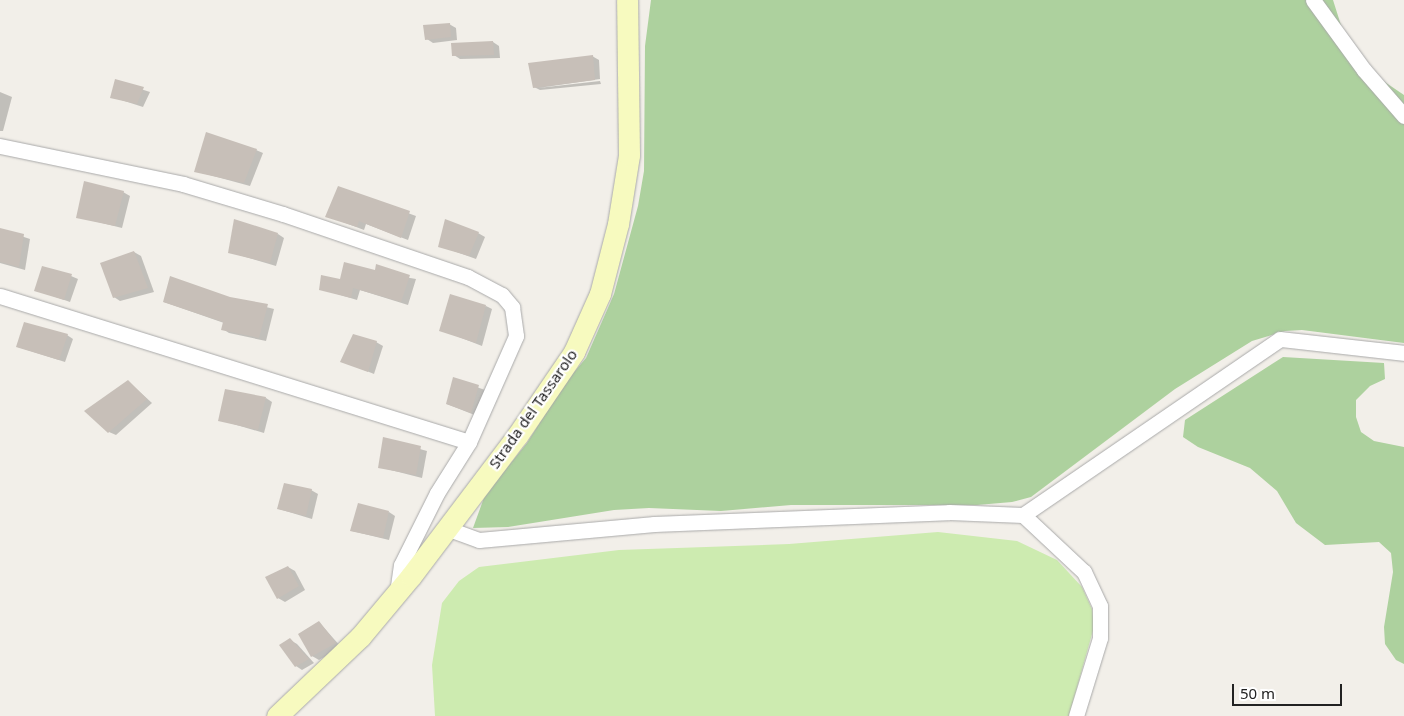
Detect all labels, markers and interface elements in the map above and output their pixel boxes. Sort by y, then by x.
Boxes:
street label: Strada del Tassarolo [485,346,581,472]
scale bar [1234,674,1344,706]
text: 50 m [1240,683,1275,703]

